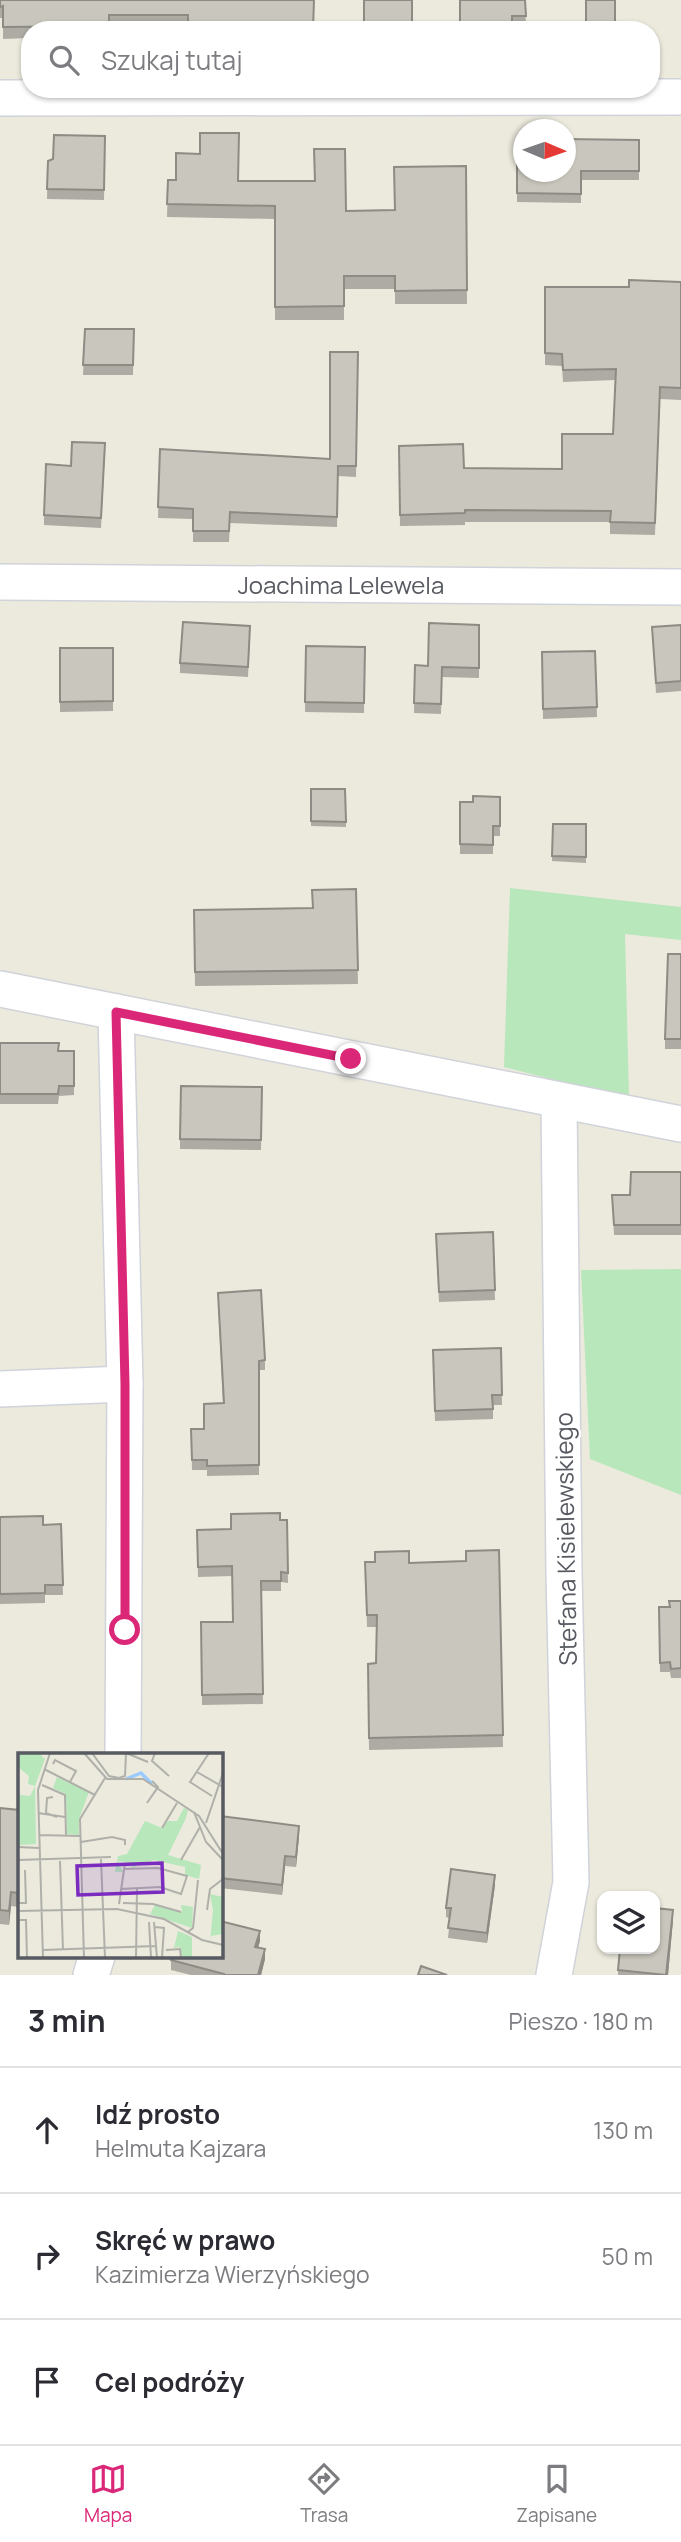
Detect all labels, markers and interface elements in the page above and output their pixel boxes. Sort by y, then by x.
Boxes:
search box [21,21,660,98]
icon: search [45,41,83,79]
text: Szukaj tutaj [101,42,243,78]
north arrow [513,119,576,182]
street label: Joachima Lelewela [238,568,444,601]
route end [335,1043,366,1074]
street label: Stefana Kisielewskiego [546,1412,584,1666]
route start [109,1614,140,1645]
inset map [18,1753,222,1958]
map controls [597,1891,660,1954]
button: layers [597,1891,660,1954]
text: 3 min [28,2000,106,2041]
text: Pieszo · 180 m [508,2005,653,2037]
text: Idź prosto [95,2096,220,2132]
icon: ahead [28,2111,66,2149]
text: 130 m [593,2114,653,2146]
text: Helmuta Kajzara [95,2132,266,2164]
text: Skręć w prawo [95,2222,275,2258]
icon: right [28,2237,66,2275]
text: 50 m [602,2240,653,2272]
text: Kazimierza Wierzyńskiego [95,2258,370,2290]
icon: arrive [28,2363,66,2401]
text: Cel podróży [95,2364,244,2400]
tab: Mapa [84,2460,132,2528]
tab: Trasa [300,2460,348,2528]
tab: Zapisane [516,2460,597,2528]

